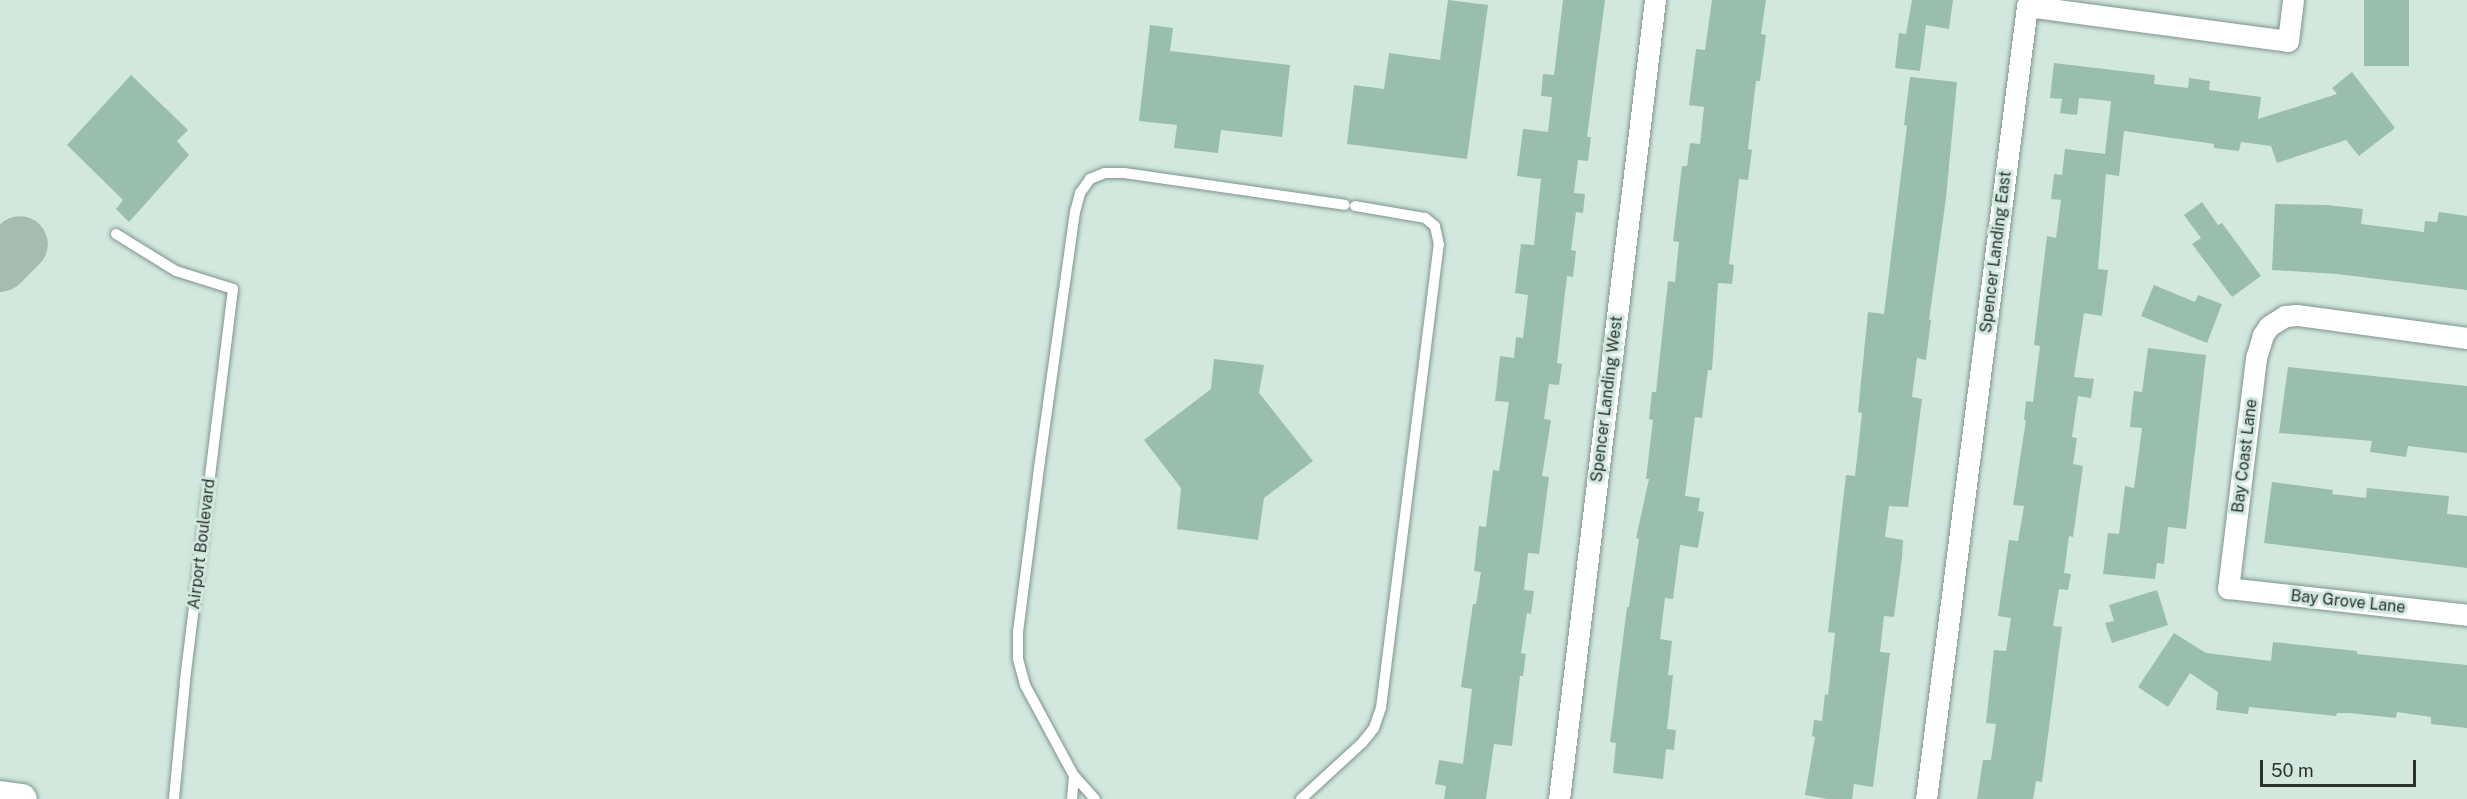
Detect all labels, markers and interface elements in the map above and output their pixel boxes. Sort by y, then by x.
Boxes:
street label: Spencer Landing East [1977,170,2015,334]
street label: Spencer Landing West [1587,314,1627,484]
street label: Bay Coast Lane [2228,398,2262,514]
street label: Airport Boulevard [184,478,220,610]
street label: Bay Grove Lane [2290,586,2406,618]
scale bar [2263,748,2419,786]
text: 50 m [2271,760,2314,781]

